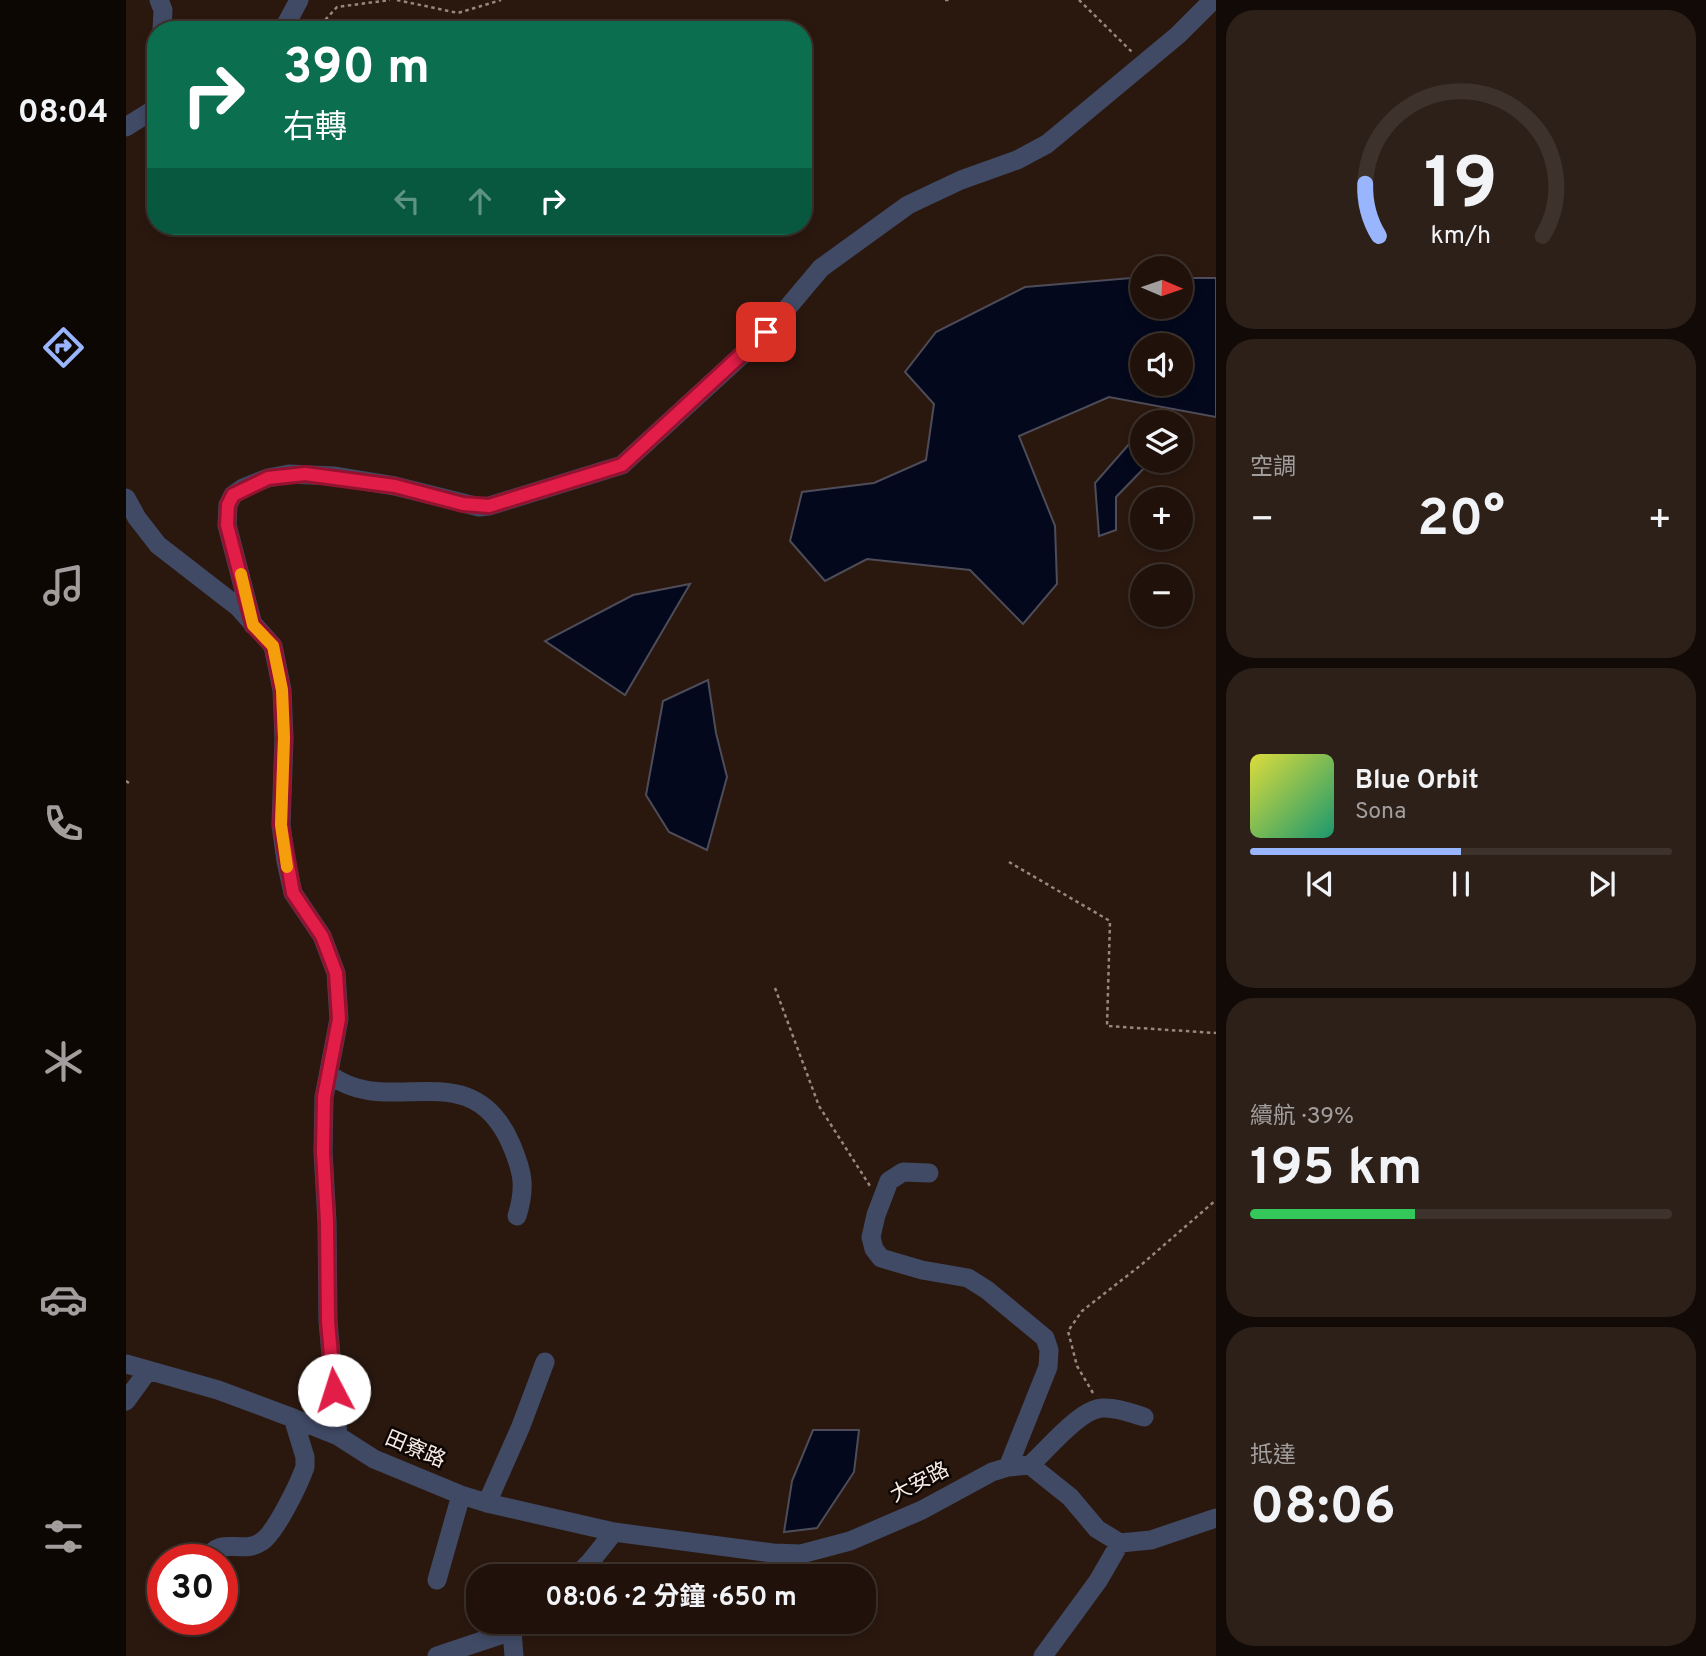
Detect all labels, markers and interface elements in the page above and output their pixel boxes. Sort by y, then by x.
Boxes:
text: 390 m [283,39,430,101]
icon: right [168,49,259,140]
text: 08:04 [18,94,108,134]
text: 右轉 [283,109,347,149]
text: 19 [1424,142,1498,234]
icon: left [388,182,426,220]
icon: ahead [461,182,499,220]
icon: right [534,182,572,220]
text: km/h [1431,220,1491,252]
north arrow [1130,256,1194,318]
map controls [1130,256,1193,627]
pin [736,302,796,362]
icon: arrive [747,313,785,351]
icon: directions [39,323,88,372]
button: sound [1130,333,1193,396]
button: layers [1130,410,1193,473]
text: 空調 [1250,454,1296,483]
button: + [1130,487,1193,550]
text: 20° [1417,488,1505,554]
text: − [1250,497,1275,546]
text: + [1647,497,1672,546]
icon: music [39,561,88,610]
button: − [1130,564,1193,627]
text: Blue Orbit [1355,765,1479,798]
text: Sona [1355,798,1406,827]
icon: phone [39,799,88,848]
icon: previous [1301,865,1339,903]
icon: pause [1442,865,1480,903]
icon: next [1583,865,1621,903]
icon: climate [39,1037,88,1086]
text: 續航 · 39% [1250,1103,1354,1132]
text: 195 km [1250,1137,1422,1203]
icon: car [39,1275,88,1324]
position arrow [297,1353,371,1427]
street label: 田寮路 [381,1425,449,1475]
text: 抵達 [1250,1442,1296,1471]
street label: 大安路 [886,1457,954,1509]
text: 08:06 [1250,1476,1396,1542]
icon: filters [39,1512,88,1561]
speed limit sign: 30 [147,1544,238,1635]
text: 08:06 · 2 分鐘 · 650 m [545,1582,797,1615]

